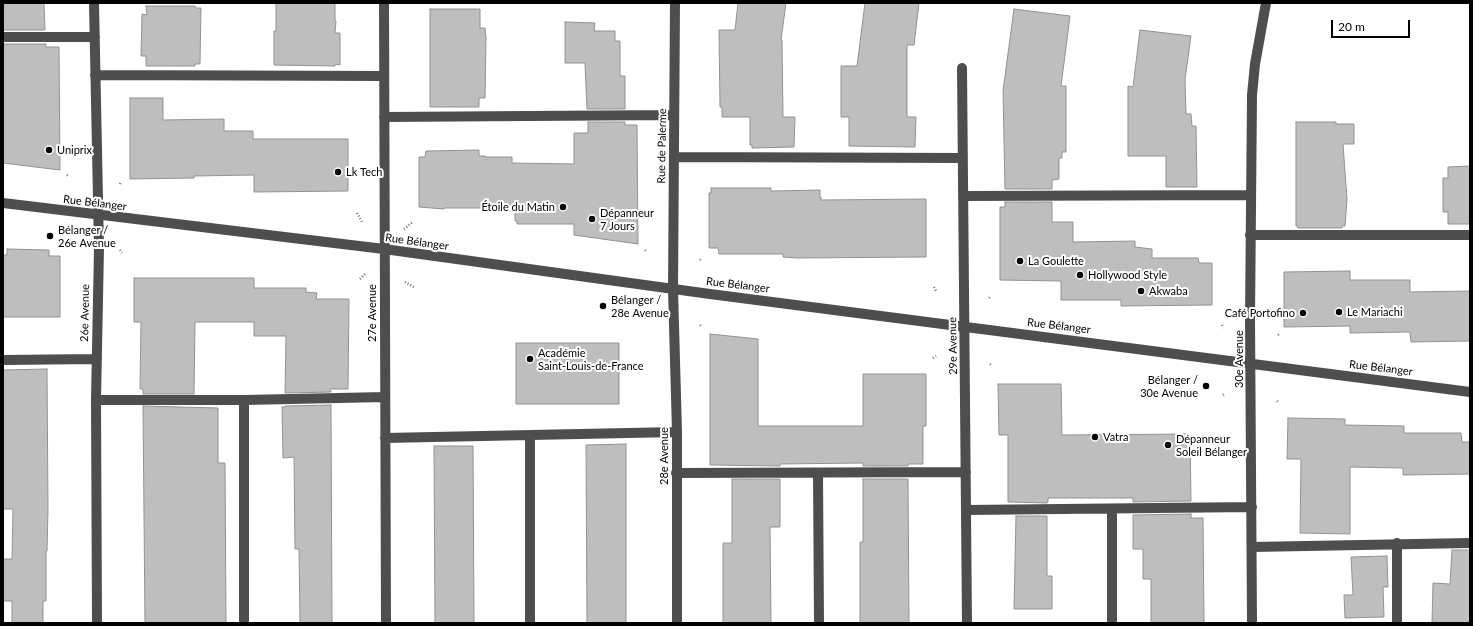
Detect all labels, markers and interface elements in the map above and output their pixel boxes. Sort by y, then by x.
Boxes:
scale bar [1333,12,1412,38]
text: 20 m [1338,19,1365,34]
street label: Rue de Palerme [655,108,669,184]
place label: Uniprix [57,143,92,157]
marker: Uniprix [44,145,54,155]
place label: Lk Tech [346,165,382,179]
marker: Lk Tech [333,167,343,177]
street label: Rue Bélanger [62,193,128,213]
place label: Étoile du Matin [481,200,555,214]
marker: Étoile du Matin [558,202,568,212]
place label: Dépanneur 7 Jours [600,206,654,232]
marker: Dépanneur 7 Jours [587,214,597,224]
place label: Bélanger / 26e Avenue [58,223,116,249]
marker: Bélanger / 26e Avenue [45,231,55,241]
street label: Rue Bélanger [384,231,450,253]
place label: La Goulette [1028,254,1084,268]
marker: La Goulette [1015,256,1025,266]
place label: Hollywood Style [1088,268,1167,282]
marker: Hollywood Style [1075,270,1085,280]
street label: Rue Bélanger [705,275,771,295]
street label: 26e Avenue [78,284,92,342]
street label: 27e Avenue [365,284,379,342]
place label: Akwaba [1149,284,1188,298]
marker: Akwaba [1136,286,1146,296]
place label: Bélanger / 28e Avenue [611,293,669,319]
marker: Bélanger / 28e Avenue [598,301,608,311]
place label: Le Mariachi [1347,305,1403,319]
place label: Café Portofino [1225,306,1295,320]
marker: Le Mariachi [1334,307,1344,317]
marker: Café Portofino [1298,308,1308,318]
street label: Rue Bélanger [1026,316,1092,336]
street label: 29e Avenue [946,317,960,375]
street label: 30e Avenue [1232,330,1246,388]
place label: Académie Saint-Louis-de-France [538,346,643,372]
marker: Académie Saint-Louis-de-France [525,354,535,364]
street label: Rue Bélanger [1348,358,1414,378]
place label: Bélanger / 30e Avenue [1140,373,1198,399]
marker: Bélanger / 30e Avenue [1201,381,1211,391]
street label: 28e Avenue [657,427,671,485]
place label: Vatra [1103,430,1128,444]
marker: Vatra [1090,432,1100,442]
place label: Dépanneur Soleil Bélanger [1176,432,1247,458]
marker: Dépanneur Soleil Bélanger [1163,440,1173,450]

